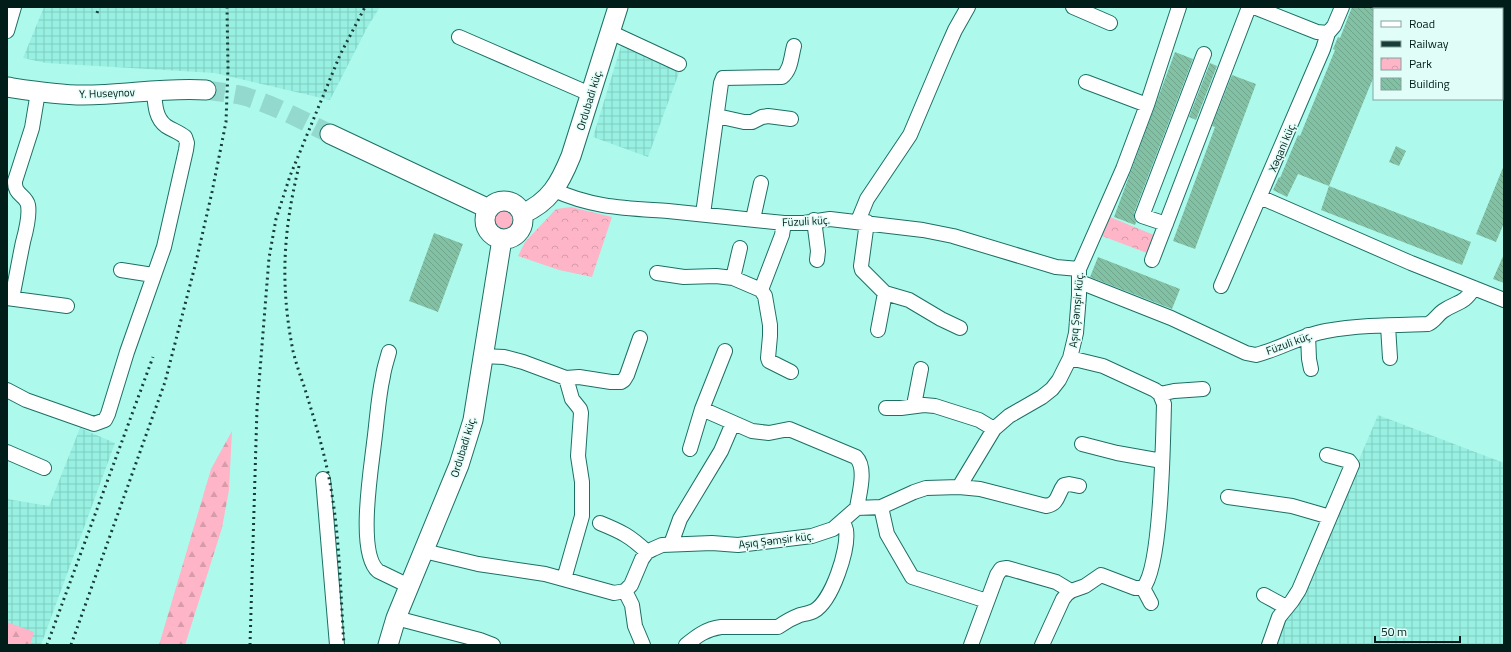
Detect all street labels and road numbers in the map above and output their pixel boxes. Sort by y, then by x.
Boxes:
street label: Ordubadi küç. [572,68,606,132]
street label: Y. Huseynov [79,84,136,102]
street label: Xəqani küç. [1264,120,1300,174]
street label: Füzuli küç. [782,212,830,230]
street label: Aşıq Şəmşir küç. [1065,272,1087,348]
street label: Füzuli küç. [1264,327,1314,359]
street label: Ordubadi küç. [446,415,480,479]
street label: Aşıq Şəmşir küç. [738,527,814,553]

